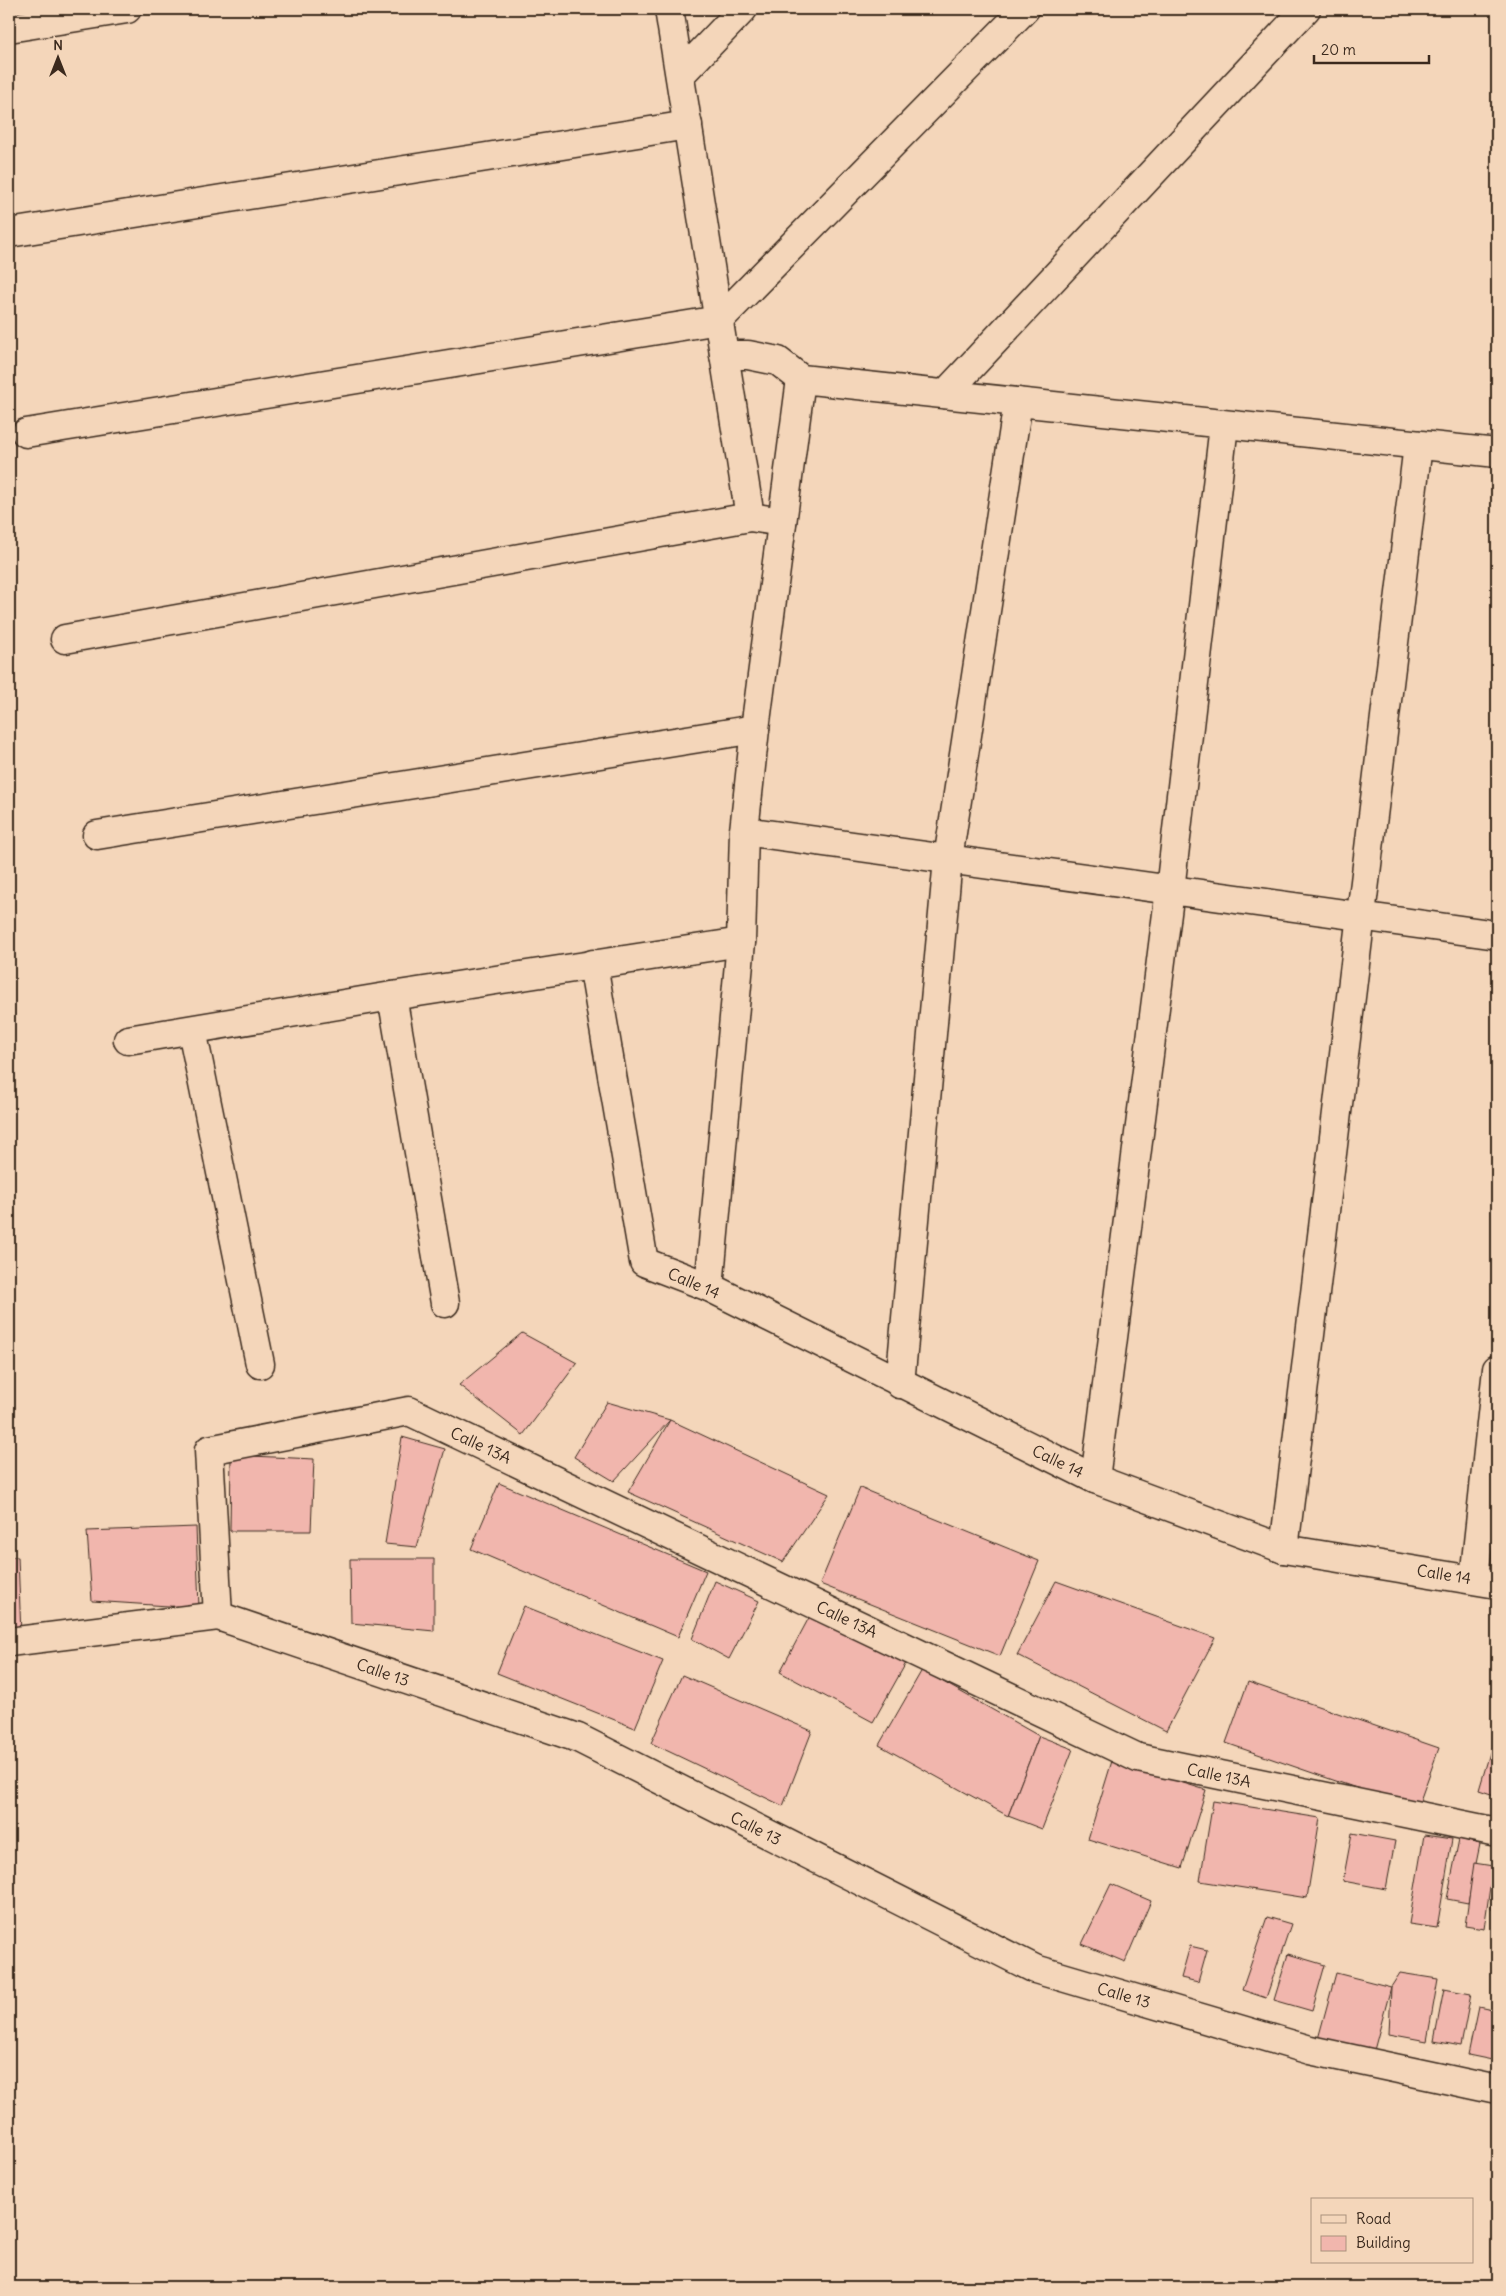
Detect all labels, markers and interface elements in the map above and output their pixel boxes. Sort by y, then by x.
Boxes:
north arrow [32,32,82,82]
scale bar [1314,32,1428,64]
text: N [53,36,63,54]
text: 20 m [1321,40,1356,59]
street label: Calle 14 [665,1263,723,1303]
street label: Calle 13A [447,1422,515,1468]
street label: Calle 14 [1029,1440,1087,1482]
street label: Calle 14 [1415,1560,1473,1588]
street label: Calle 13A [813,1596,881,1642]
street label: Calle 13 [354,1654,412,1690]
street label: Calle 13A [1185,1758,1253,1792]
street label: Calle 13 [727,1807,785,1849]
street label: Calle 13 [1095,1978,1153,2012]
legend [1311,2198,1474,2264]
text: Road [1356,2209,1391,2228]
text: Building [1356,2233,1411,2252]

